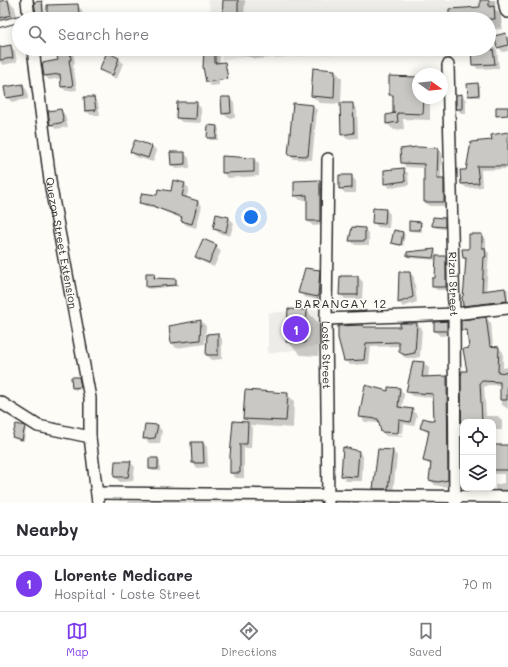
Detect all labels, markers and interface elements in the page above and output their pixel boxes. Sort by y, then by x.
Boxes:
search box [12,12,496,56]
icon: search [26,23,48,45]
text: Search here [58,24,149,44]
north arrow [412,68,448,104]
street label: Quezon Street Extension [43,176,81,310]
your location [241,207,261,227]
street label: Rizal Street [445,251,462,317]
district label: BARANGAY 12 [295,295,387,311]
pin: 1 [283,314,309,344]
street label: Loste Street [319,321,335,389]
map controls [460,419,496,491]
button: locate [460,419,496,455]
button: layers [460,455,496,491]
text: Nearby [16,518,78,540]
text: Llorente Medicare [54,565,193,585]
text: 1 [26,575,32,592]
text: 70 m [462,575,492,592]
text: Hospital · Loste Street [54,585,201,602]
tab: Map [66,620,89,659]
tab: Directions [221,620,277,659]
tab: Saved [409,620,442,659]

